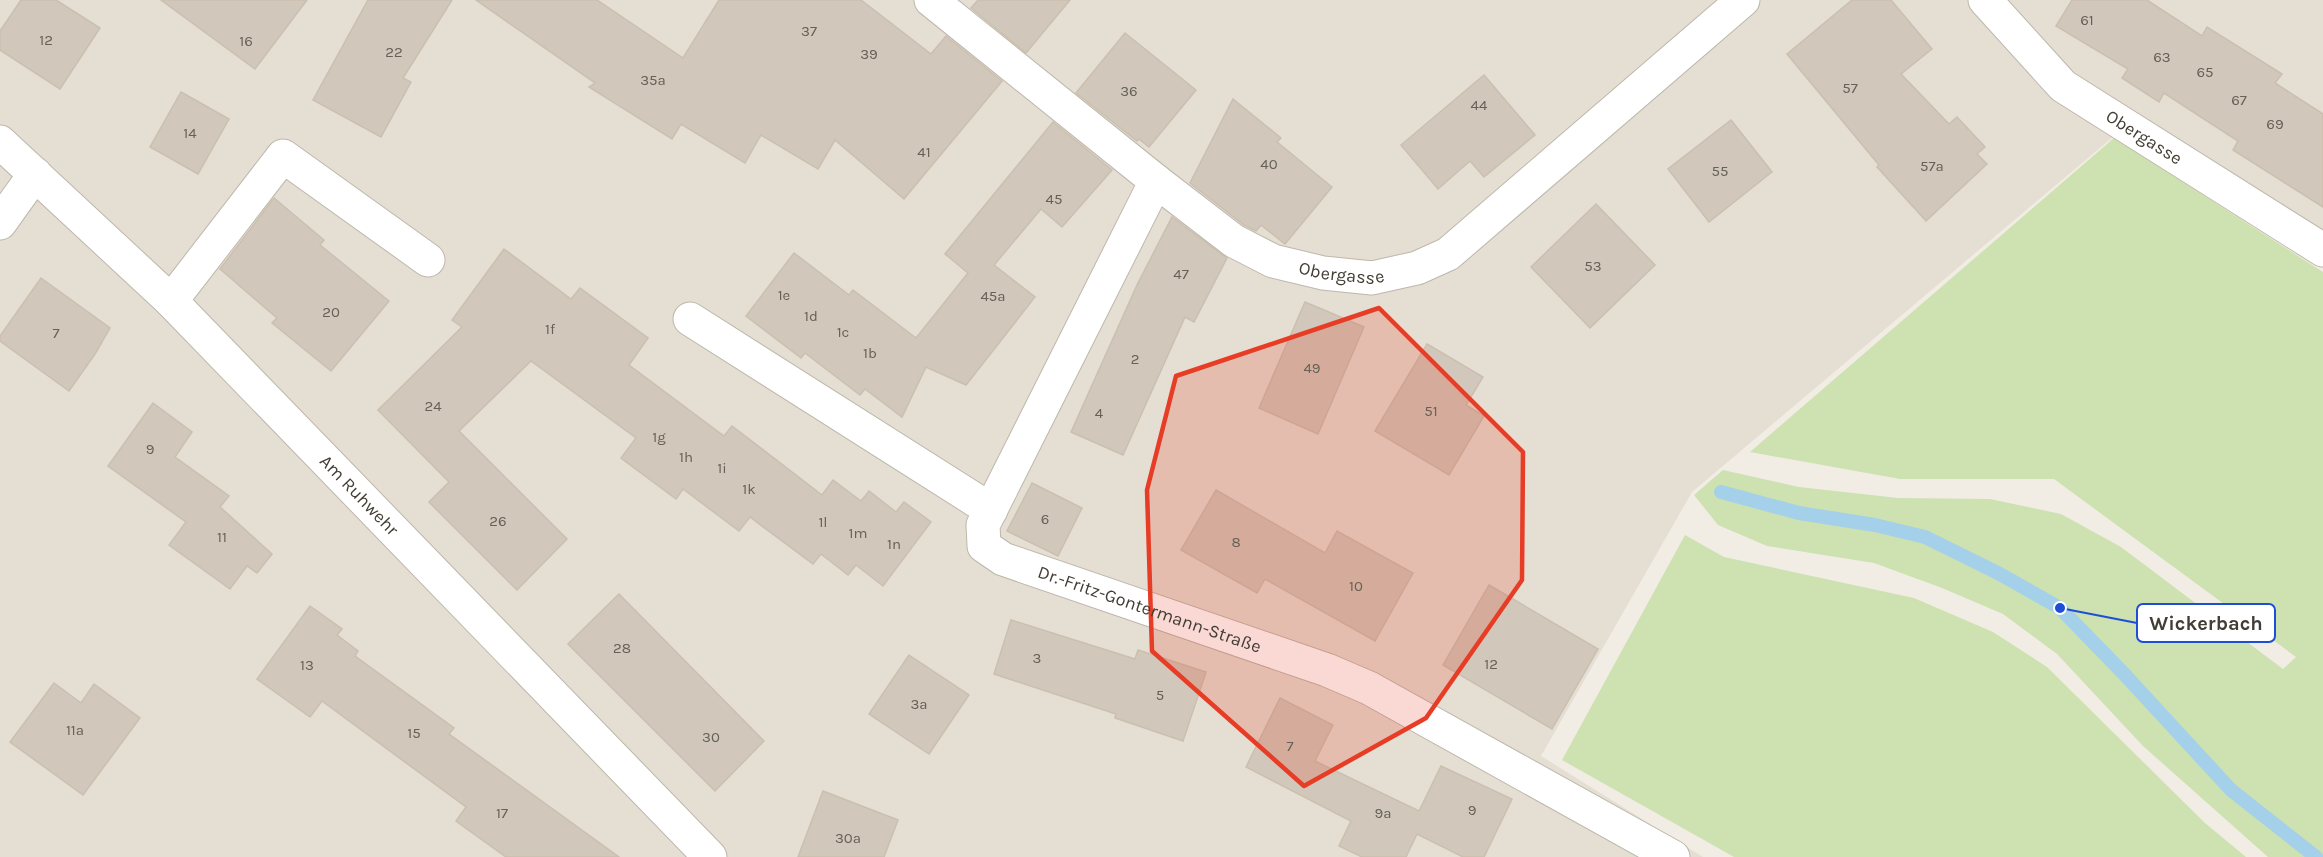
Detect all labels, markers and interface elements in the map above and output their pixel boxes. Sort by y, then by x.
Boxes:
house number: 61 [2080,11,2094,29]
house number: 37 [801,22,817,40]
house number: 12 [39,31,53,49]
house number: 16 [239,32,253,50]
house number: 22 [385,43,403,61]
house number: 39 [860,45,878,63]
house number: 63 [2153,48,2171,66]
house number: 65 [2196,63,2214,81]
house number: 35a [640,71,666,89]
house number: 57 [1842,79,1858,97]
house number: 36 [1120,82,1138,100]
house number: 67 [2231,91,2247,109]
house number: 44 [1471,96,1488,114]
street label: Obergasse [2102,105,2186,169]
house number: 69 [2266,115,2284,133]
house number: 14 [183,124,197,142]
house number: 41 [917,143,931,161]
house number: 40 [1260,155,1278,173]
house number: 57a [1920,157,1944,175]
house number: 55 [1712,162,1728,180]
house number: 45 [1046,190,1062,208]
street label: Obergasse [1297,257,1386,289]
house number: 53 [1584,257,1602,275]
house number: 47 [1173,265,1189,283]
house number: 1e [778,286,790,304]
house number: 45a [980,287,1006,305]
house number: 20 [322,303,340,321]
house number: 1d [804,307,818,325]
house number: 1f [545,320,556,338]
house number: 1c [837,323,849,341]
house number: 7 [52,324,60,342]
house number: 1b [863,344,877,362]
house number: 2 [1131,350,1139,368]
house number: 49 [1303,359,1321,377]
house number: 24 [424,397,442,415]
house number: 51 [1424,402,1438,420]
house number: 4 [1095,404,1104,422]
house number: 1g [652,428,666,446]
house number: 9 [146,440,154,458]
house number: 1h [679,448,693,466]
street label: Am Ruhwehr [315,450,404,541]
house number: 1i [717,459,727,477]
house number: 1k [742,480,756,498]
house number: 6 [1041,510,1049,528]
house number: 26 [489,512,507,530]
house number: 1l [818,513,828,531]
house number: 1m [849,524,868,542]
house number: 11 [217,528,227,546]
house number: 8 [1231,533,1241,551]
house number: 1n [887,535,901,553]
street label: Dr.-Fritz-Gontermann-Straße [1035,561,1264,658]
house number: 10 [1349,577,1363,595]
callout: Wickerbach [2137,604,2275,642]
text: Wickerbach [2149,612,2263,635]
house number: 28 [613,639,631,657]
house number: 3 [1033,649,1041,667]
house number: 12 [1484,655,1498,673]
house number: 13 [300,656,314,674]
house number: 5 [1156,686,1164,704]
house number: 3a [910,695,928,713]
house number: 11a [66,721,84,739]
house number: 15 [407,724,421,742]
house number: 30 [702,728,720,746]
house number: 7 [1286,737,1294,755]
house number: 9 [1468,801,1476,819]
house number: 17 [496,804,508,822]
house number: 9a [1375,804,1391,822]
house number: 30a [835,829,861,847]

